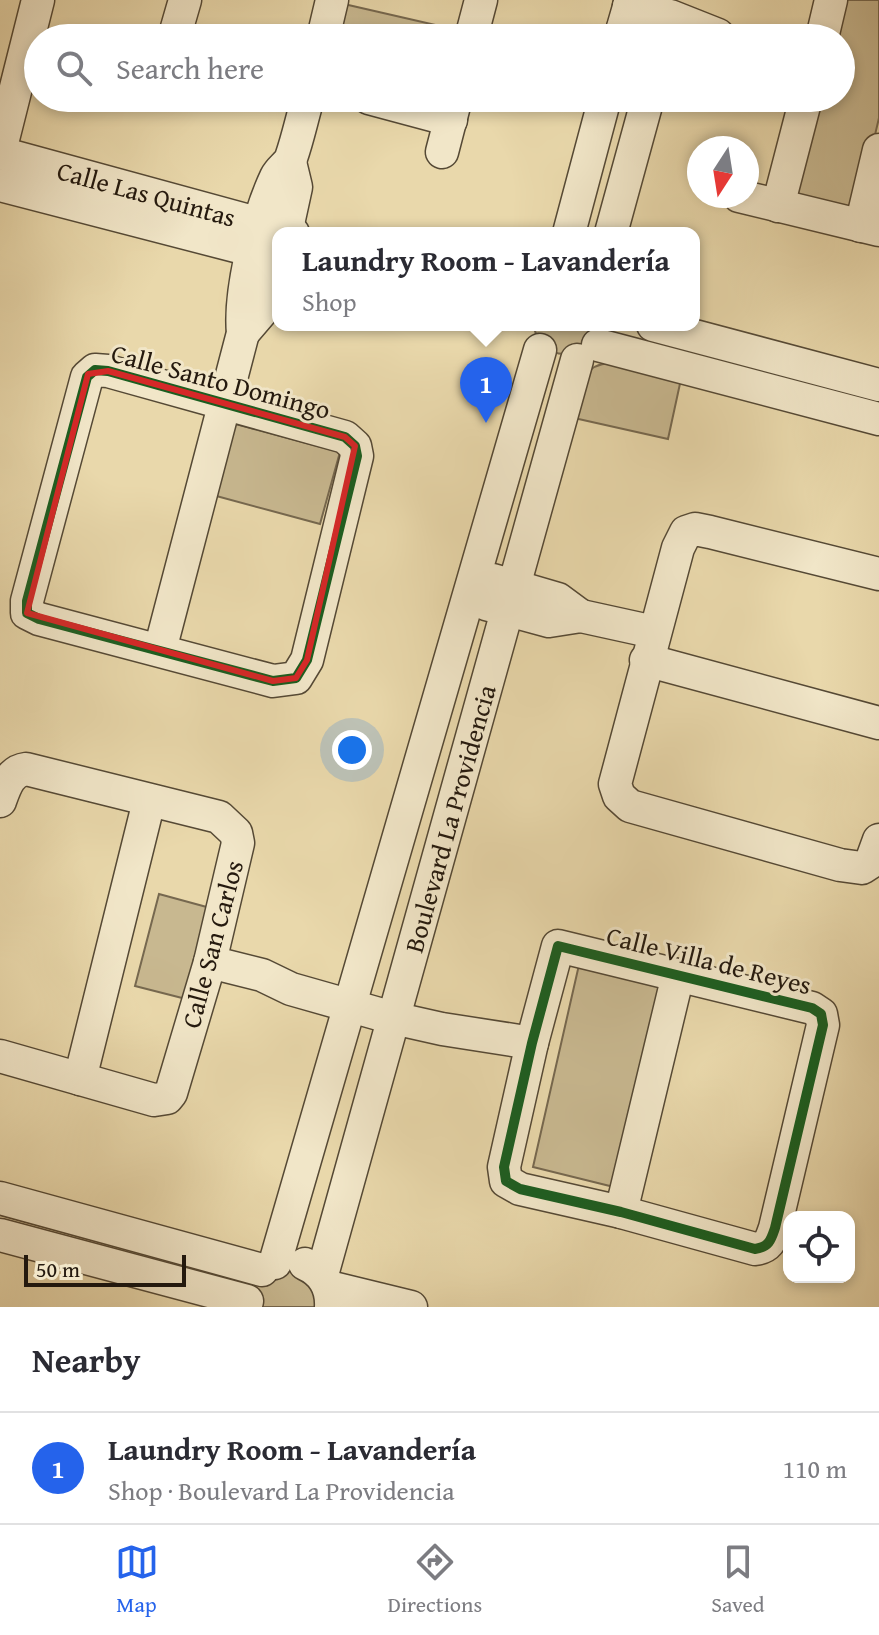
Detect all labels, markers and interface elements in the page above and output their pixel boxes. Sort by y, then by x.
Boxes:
search box [24,24,855,112]
icon: search [52,46,96,90]
text: Search here [116,46,264,90]
north arrow [687,136,759,208]
street label: Calle Las Quintas [53,150,240,236]
popup [272,227,700,331]
text: Laundry Room - Lavandería [302,238,670,282]
text: Shop [302,282,357,321]
street label: Calle Santo Domingo [107,333,335,429]
pin: 1 [460,357,512,423]
street label: Boulevard La Providencia [393,679,505,957]
your location [332,730,372,770]
street label: Calle San Carlos [171,856,253,1032]
street label: Calle Villa de Reyes [602,916,816,1004]
map controls [783,1211,855,1283]
button: locate [783,1211,855,1283]
scale bar [24,1251,186,1287]
text: 50 m [36,1253,80,1285]
text: Nearby [32,1335,141,1384]
text: Laundry Room - Lavandería [108,1427,476,1471]
text: 1 [51,1449,65,1488]
text: 110 m [782,1449,847,1488]
text: Shop · Boulevard La Providencia [108,1471,454,1510]
tab: Map [115,1540,159,1620]
tab: Directions [388,1540,482,1620]
tab: Saved [711,1540,764,1620]

